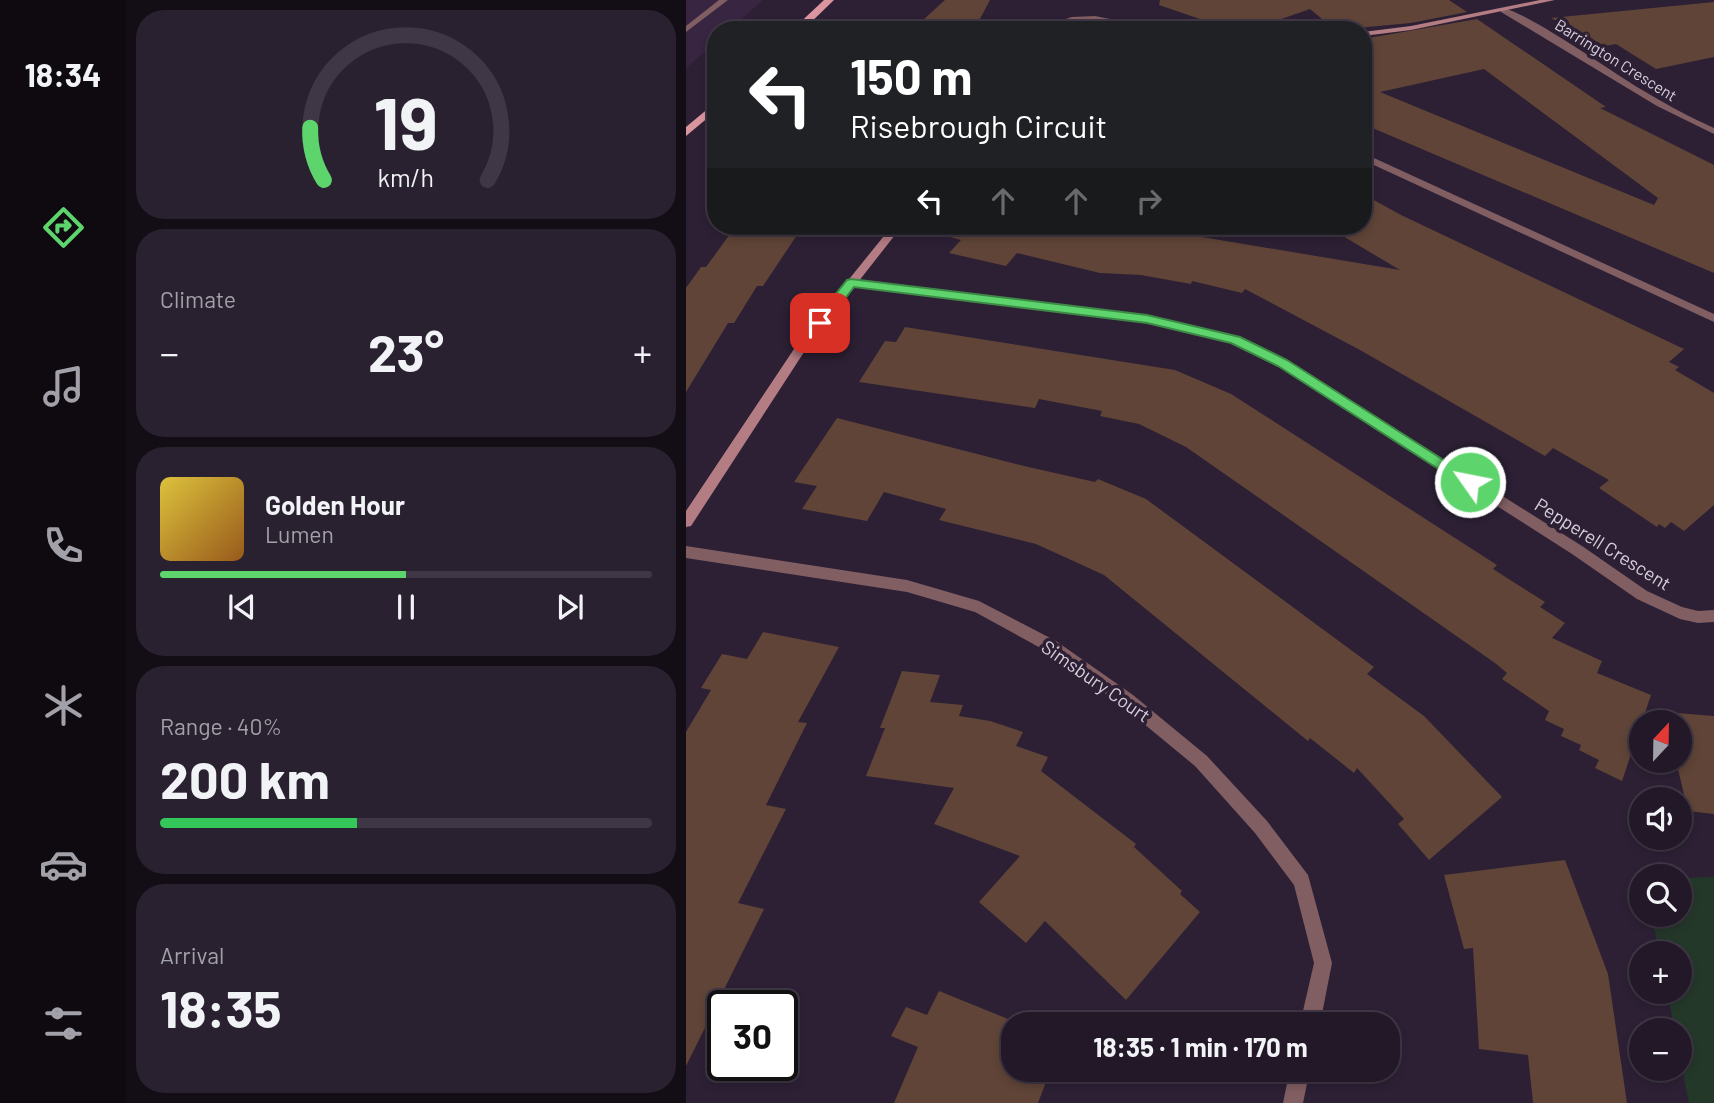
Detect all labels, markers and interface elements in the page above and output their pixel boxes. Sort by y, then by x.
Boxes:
street label: Barrington Crescent [1552,14,1681,105]
text: 150 m [850,46,972,105]
icon: left [735,49,826,140]
text: 18:34 [25,55,101,93]
text: 19 [374,78,438,166]
text: Risebrough Circuit [850,106,1107,144]
text: km/h [378,162,434,192]
icon: left [911,182,949,220]
icon: ahead [984,182,1022,220]
icon: ahead [1057,182,1095,220]
icon: right [1130,182,1168,220]
icon: directions [39,203,88,252]
text: Climate [160,285,236,313]
pin [790,293,850,353]
icon: arrive [801,304,839,342]
text: 23° [368,320,444,382]
text: − [160,329,179,375]
text: + [633,329,652,375]
icon: music [39,362,88,411]
position arrow [1433,445,1507,519]
text: Golden Hour [265,489,405,520]
street label: Pepperell Crescent [1531,492,1676,595]
text: Lumen [265,520,334,548]
icon: phone [39,521,88,570]
icon: previous [223,588,261,626]
icon: pause [387,588,425,626]
icon: next [551,588,589,626]
street label: Simsbury Court [1037,635,1155,727]
icon: climate [39,681,88,730]
north arrow [1629,710,1692,774]
map controls [1629,710,1692,1081]
text: Range · 40% [160,712,282,740]
text: 200 km [160,747,330,809]
button: sound [1629,787,1692,850]
icon: car [39,840,88,889]
button: search [1629,864,1692,927]
text: Arrival [160,941,224,969]
button: + [1629,941,1692,1004]
text: 18:35 [160,976,282,1038]
speed limit sign: 30 [707,990,798,1081]
icon: filters [39,999,88,1048]
button: − [1629,1018,1692,1081]
text: 18:35 · 1 min · 170 m [1093,1031,1308,1062]

